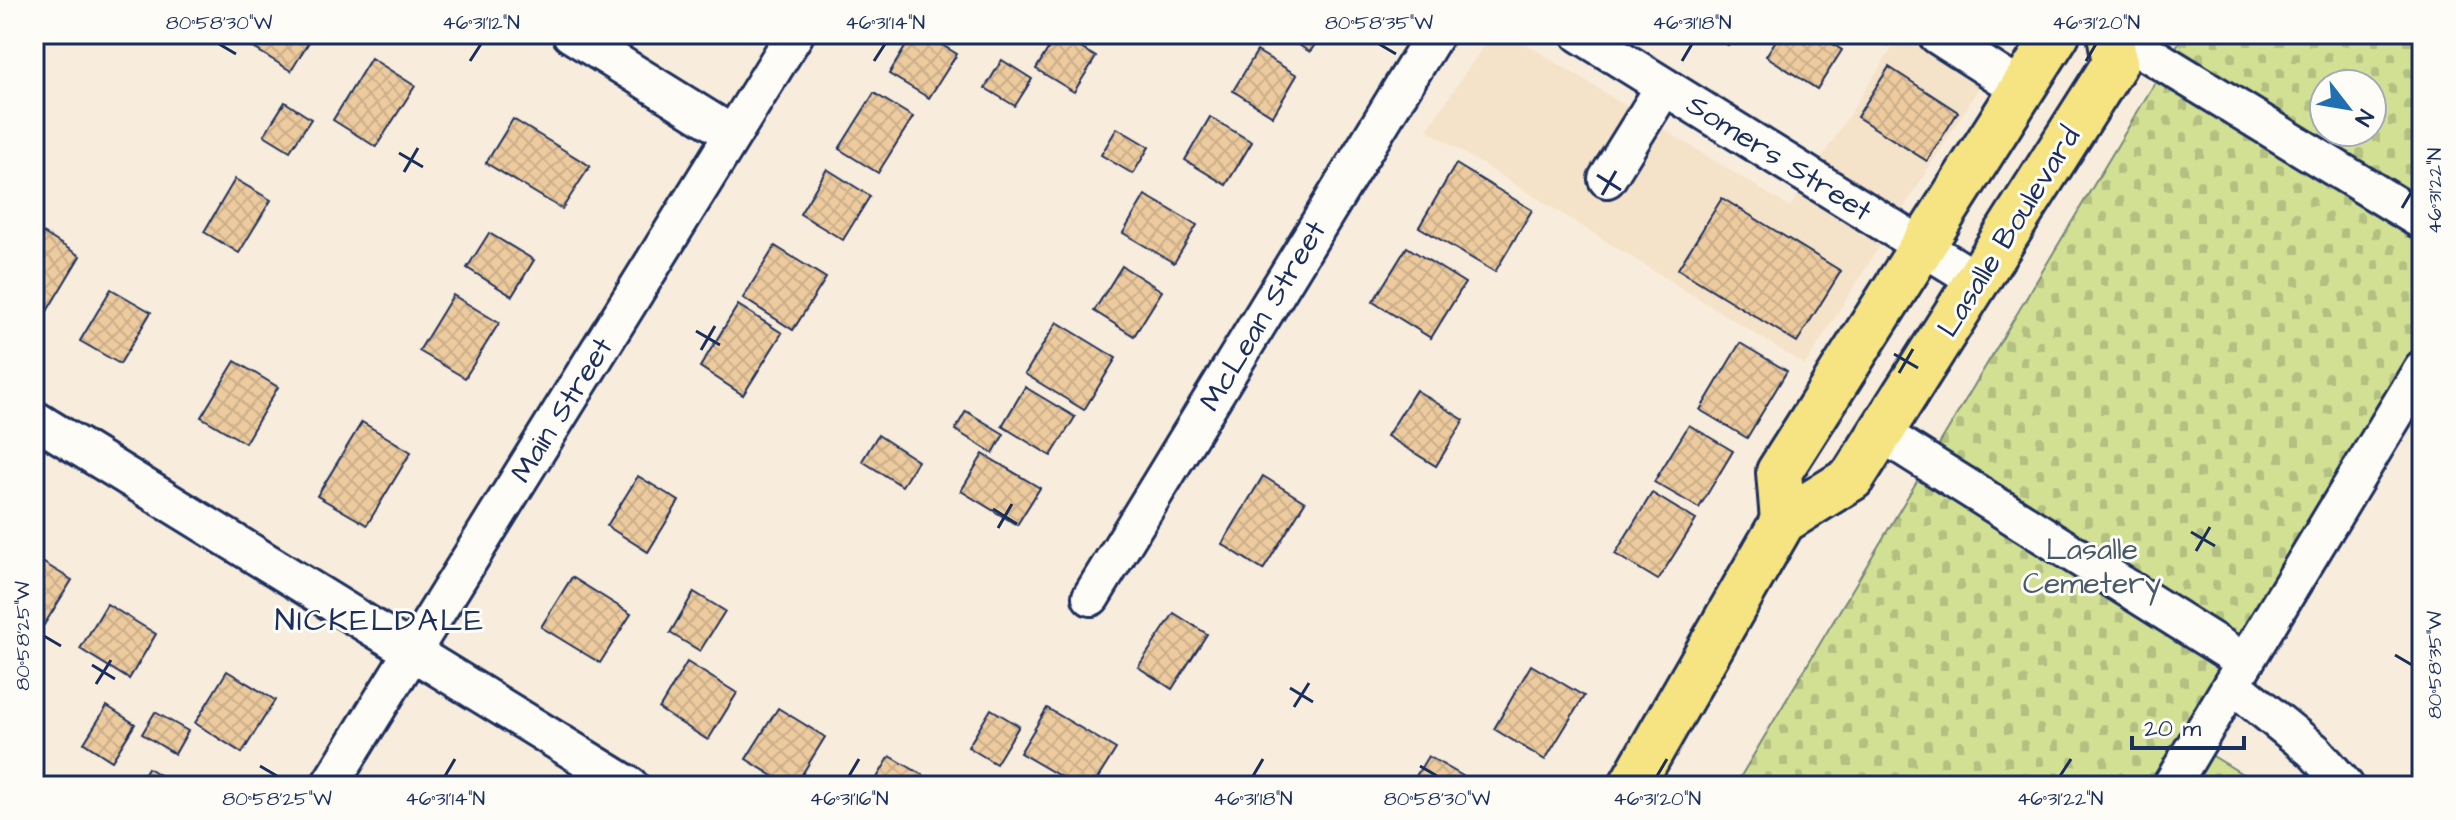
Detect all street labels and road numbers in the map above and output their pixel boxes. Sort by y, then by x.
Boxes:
street label: Somers Street [1678,84,1880,232]
street label: Lasalle Boulevard [1927,119,2091,345]
street label: McLean Street [1189,213,1337,419]
street label: Main Street [501,329,623,491]

